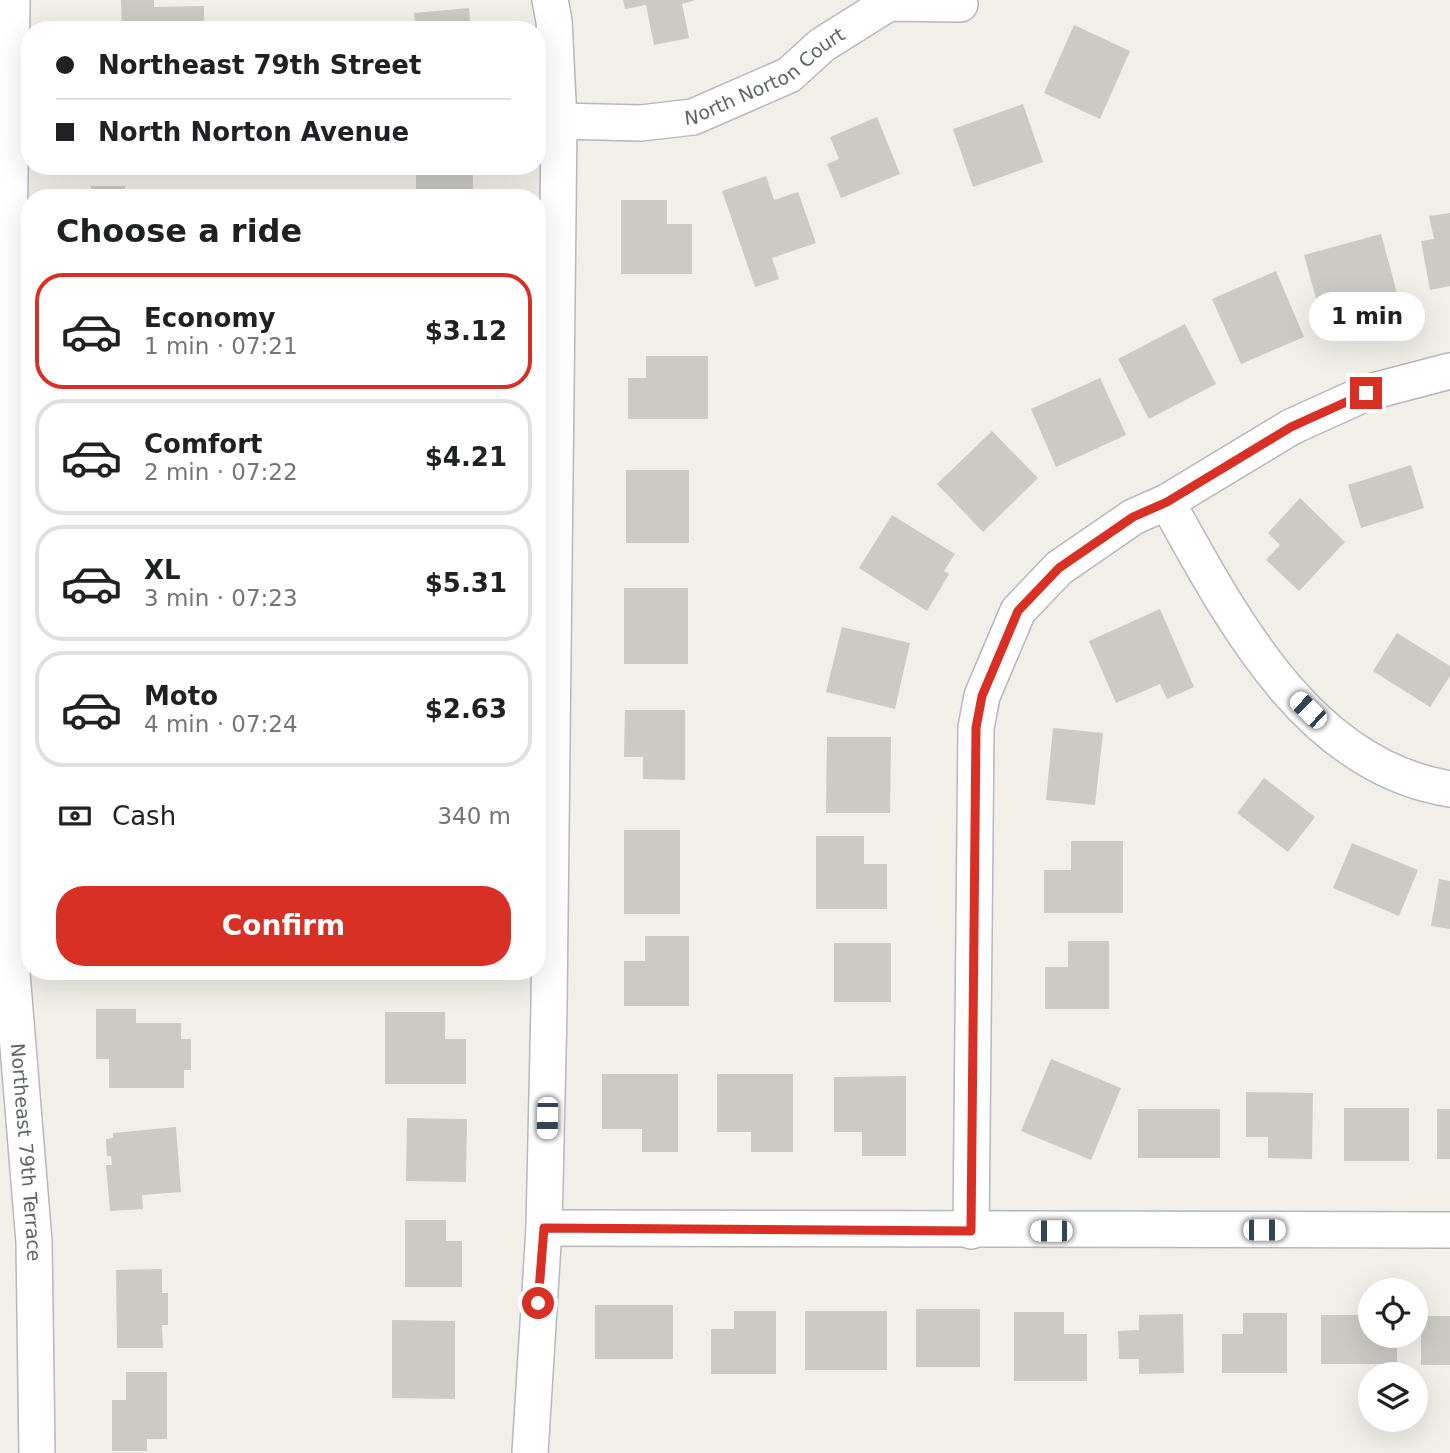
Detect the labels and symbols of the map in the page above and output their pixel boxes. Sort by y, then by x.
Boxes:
street label: North Norton Court [683,23,848,129]
callout: 1 min [1308,292,1424,340]
route end [1350,377,1382,409]
car [1286,688,1331,732]
street label: Northeast 79th Terrace [7,1042,45,1262]
car [537,1097,558,1139]
car [1244,1220,1286,1241]
car [1031,1221,1073,1242]
route start [522,1287,554,1319]

